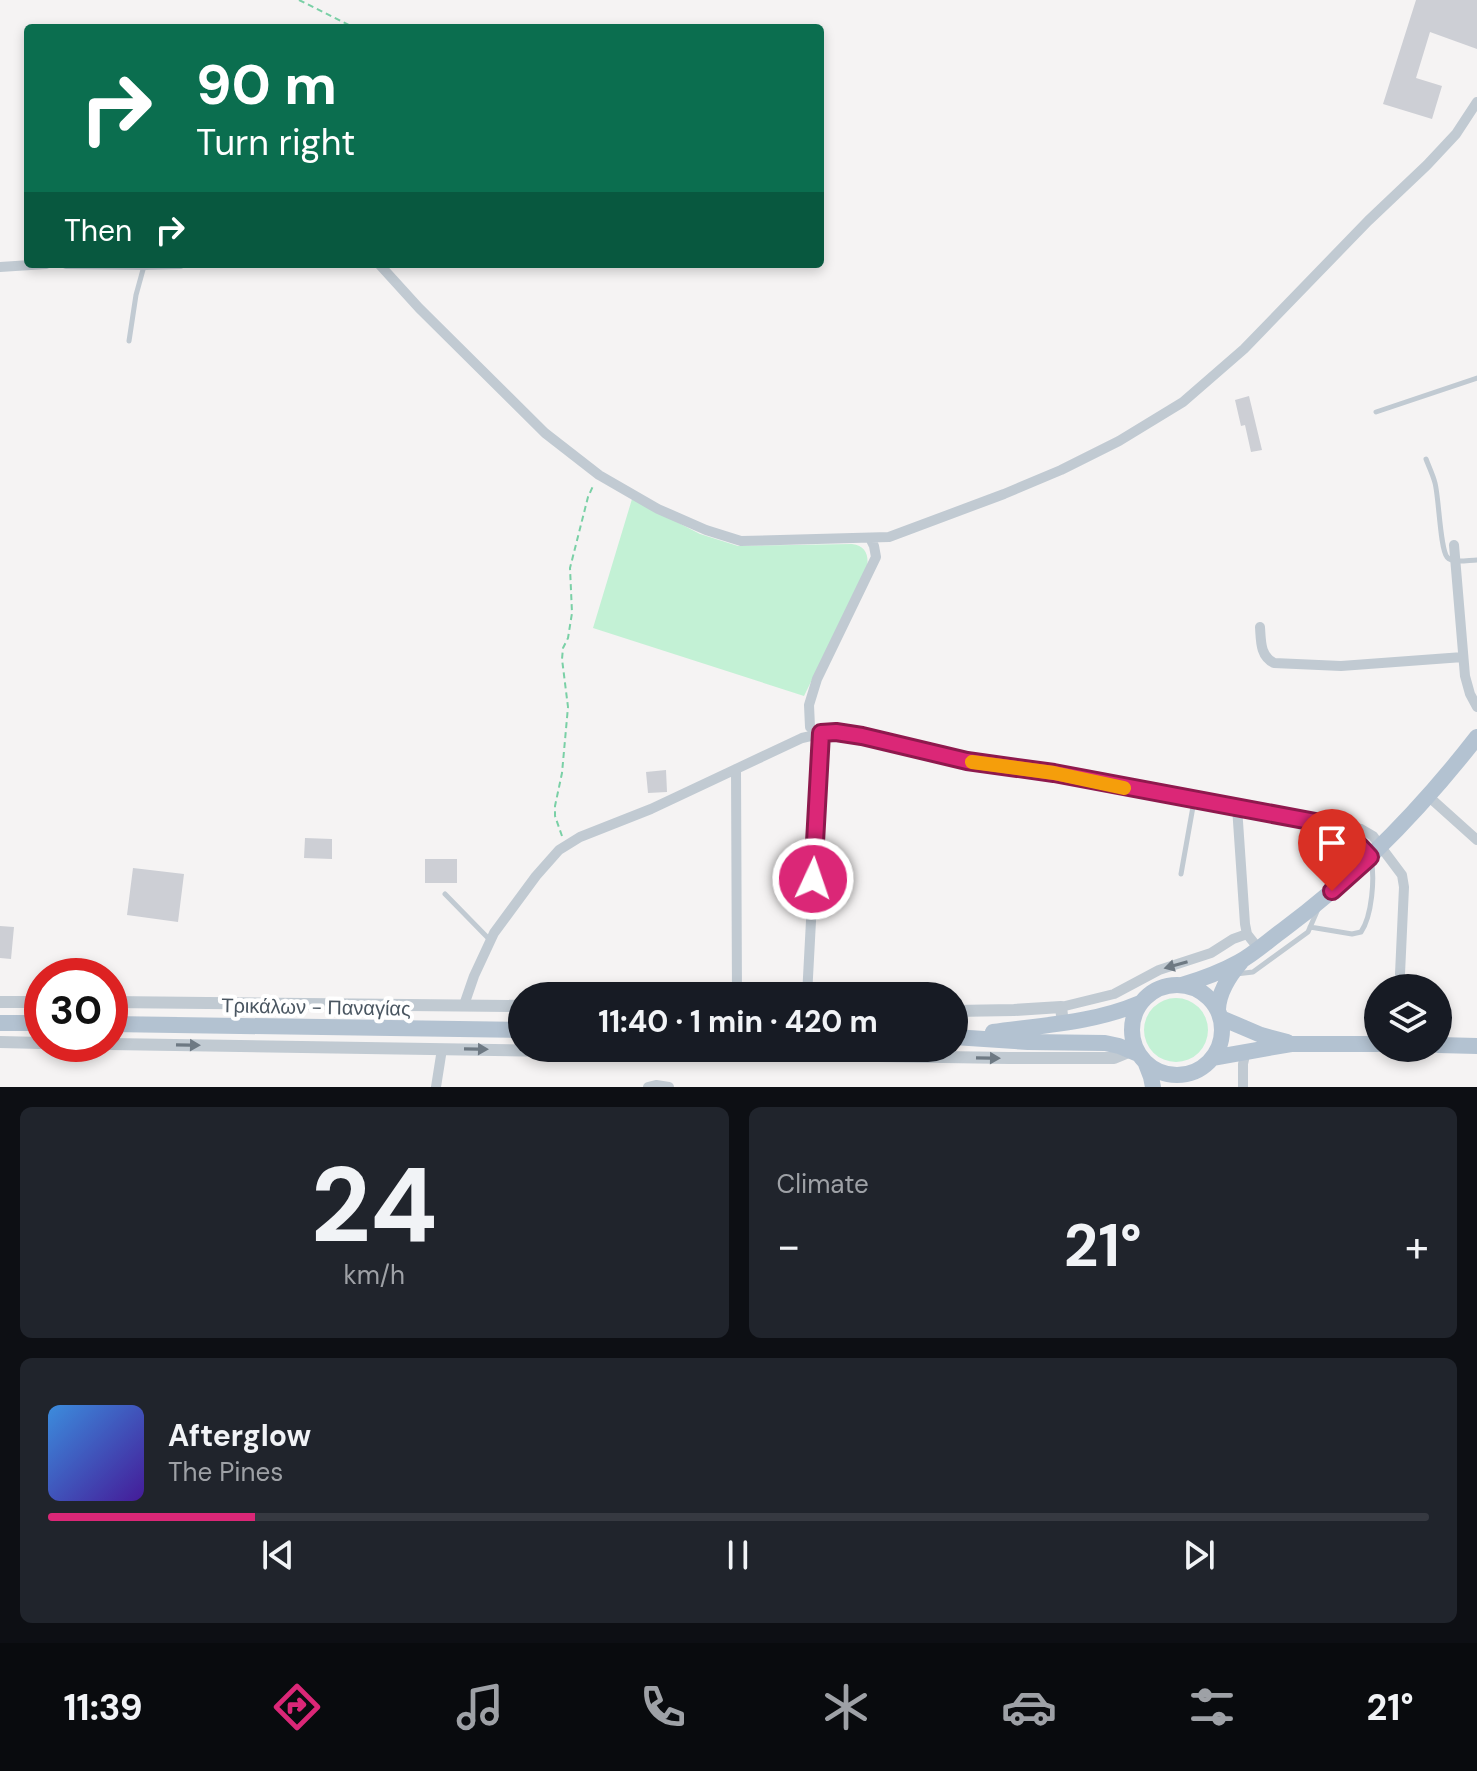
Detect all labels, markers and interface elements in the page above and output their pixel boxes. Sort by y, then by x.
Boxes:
text: 90 m [196,48,337,121]
icon: right [64,56,168,160]
text: Turn right [196,119,355,166]
icon: right [148,208,192,252]
text: Then [64,211,132,250]
pin [1298,809,1366,891]
icon: arrive [1310,821,1354,865]
position arrow [771,837,855,921]
speed limit sign: 30 [24,958,128,1062]
one-way arrow [1164,959,1188,972]
map controls [1364,974,1452,1062]
button: layers [1364,974,1452,1062]
street label: Τρικάλων - Παναγίας [221,992,411,1022]
text: 11:40 · 1 min · 420 m [598,1002,878,1041]
one-way arrow [176,1039,201,1051]
one-way arrow [464,1043,489,1055]
one-way arrow [976,1051,1001,1064]
text: 24 [311,1138,438,1273]
text: Climate [777,1167,869,1201]
text: 21° [1064,1206,1142,1285]
text: − [777,1217,801,1275]
text: + [1405,1217,1429,1275]
text: km/h [344,1258,405,1292]
text: Afterglow [168,1416,311,1455]
text: The Pines [168,1455,283,1489]
icon: previous [256,1533,300,1577]
icon: pause [716,1533,760,1577]
icon: next [1177,1533,1221,1577]
icon: directions [269,1679,325,1735]
icon: music [452,1679,508,1735]
icon: phone [635,1679,691,1735]
icon: climate [818,1679,874,1735]
icon: car [1001,1679,1057,1735]
icon: filters [1184,1679,1240,1735]
text: 11:39 [63,1684,143,1731]
text: 21° [1367,1684,1413,1731]

